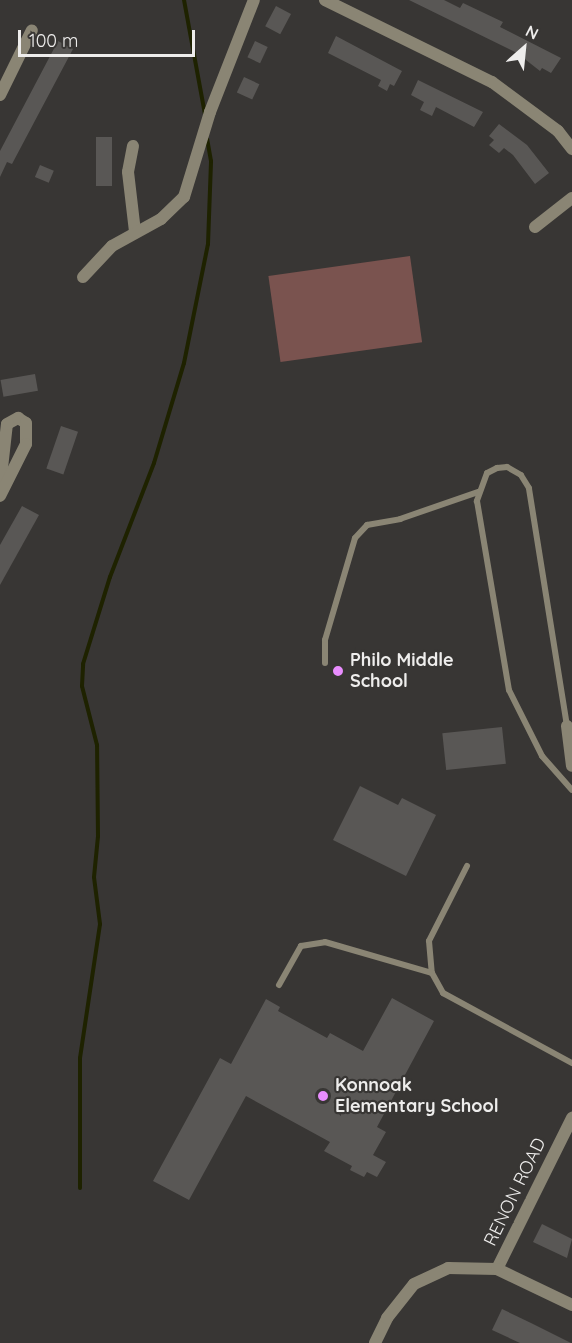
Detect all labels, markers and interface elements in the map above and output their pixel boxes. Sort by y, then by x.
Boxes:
scale bar [21,18,198,56]
north arrow [494,18,554,78]
text: N [522,20,542,44]
text: 100 m [29,29,78,52]
place label: Philo Middle School [350,650,453,692]
marker: Philo Middle School [331,664,345,678]
place label: Konnoak Elementary School [335,1075,499,1118]
marker: Konnoak Elementary School [316,1089,330,1103]
street label: RENON ROAD [480,1135,550,1249]

